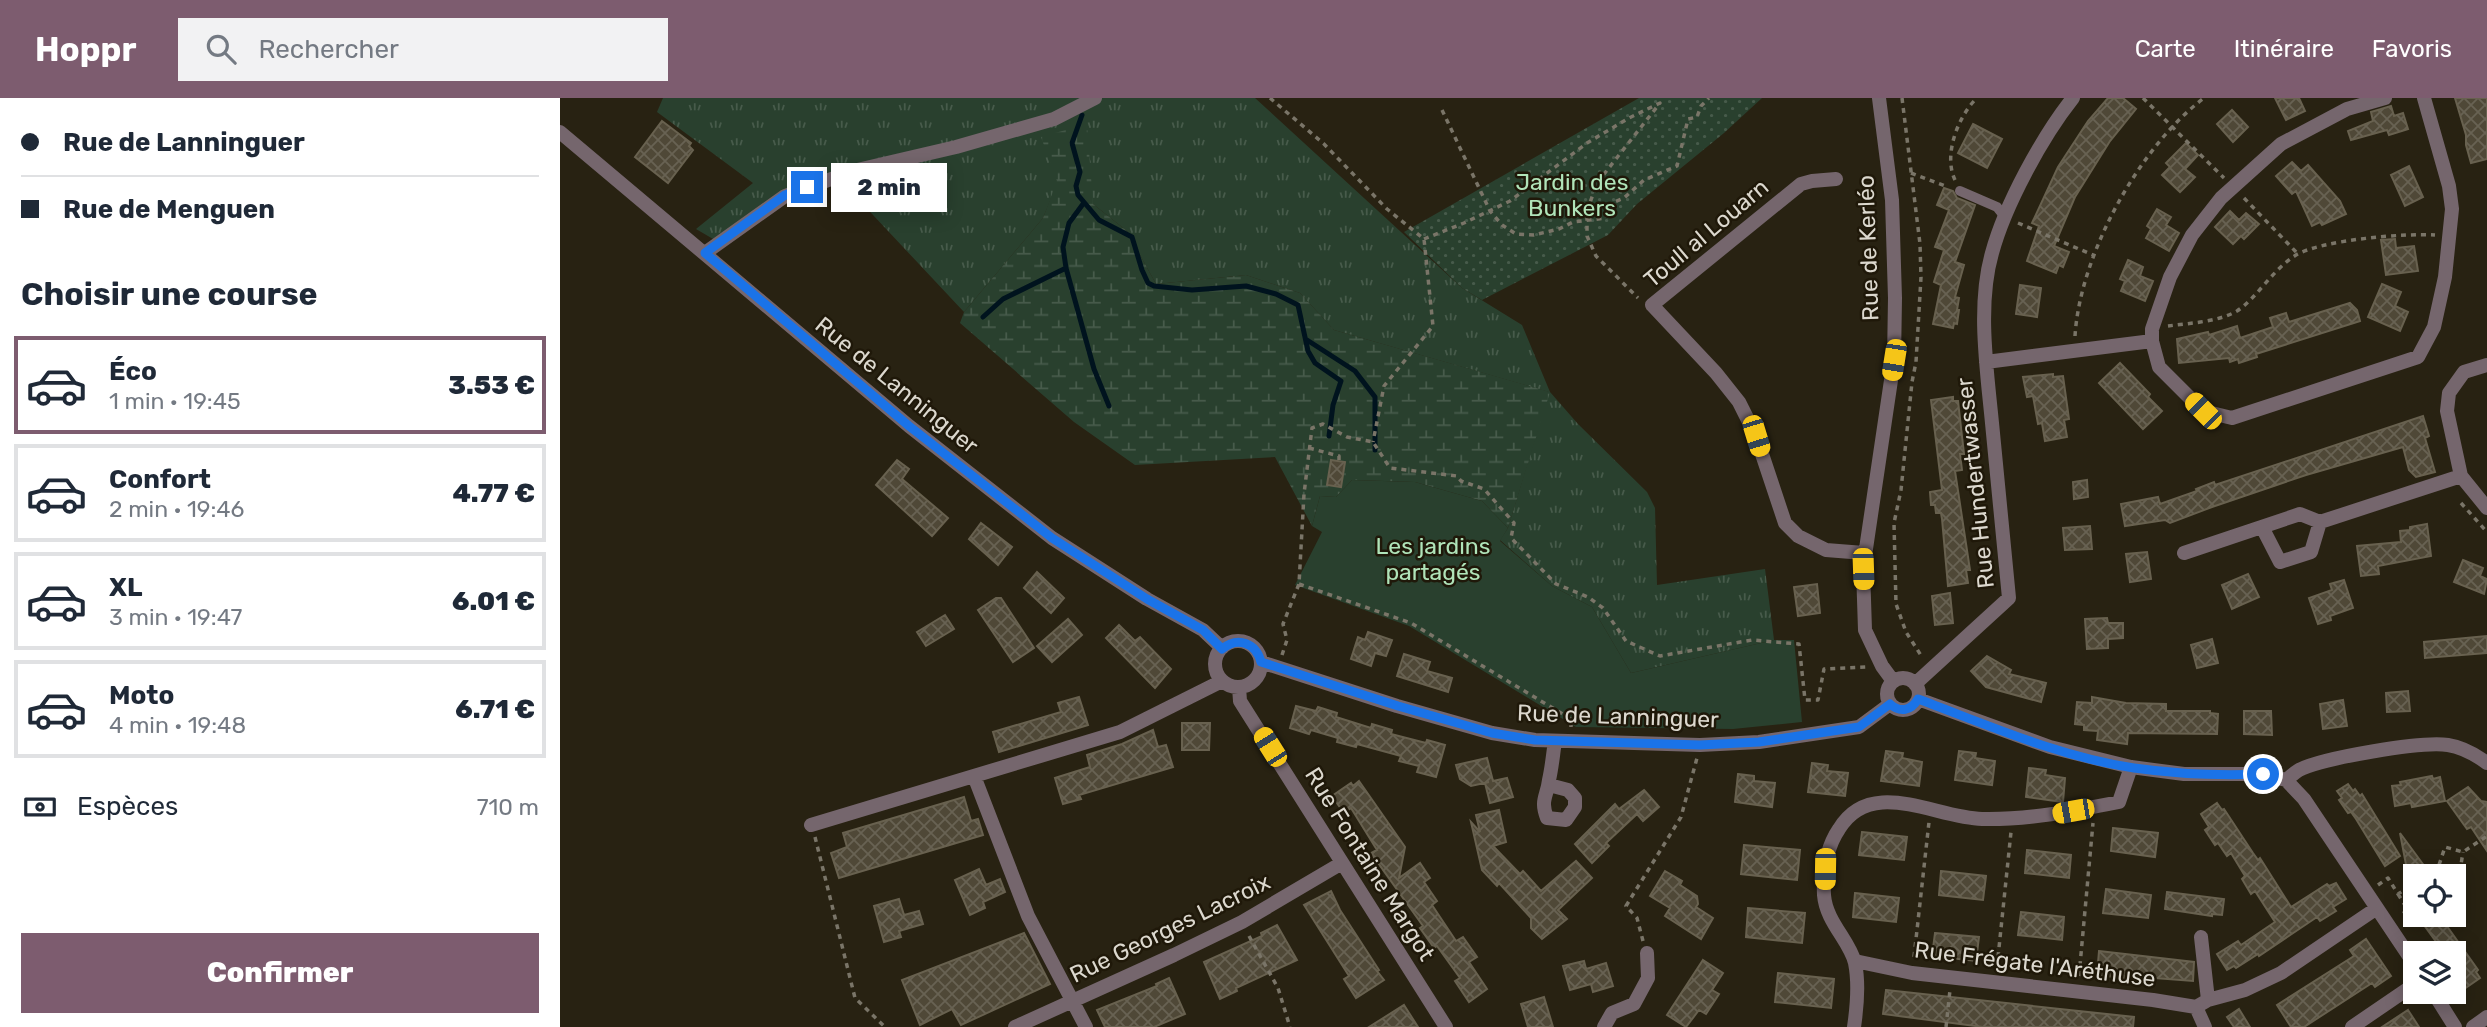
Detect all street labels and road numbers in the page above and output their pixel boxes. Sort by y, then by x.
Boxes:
street label: Toull al Louarn [1638,173,1774,293]
street label: Rue de Kerléo [1851,175,1885,321]
street label: Rue de Lanninguer [810,311,984,460]
street label: Rue Hundertwasser [1950,376,2000,590]
street label: Rue de Lanninguer [1517,698,1720,734]
street label: Rue Fontaine Margot [1299,762,1441,966]
street label: Rue Georges Lacroix [1065,867,1275,989]
street label: Rue Frégate l'Aréthuse [1913,935,2157,993]

